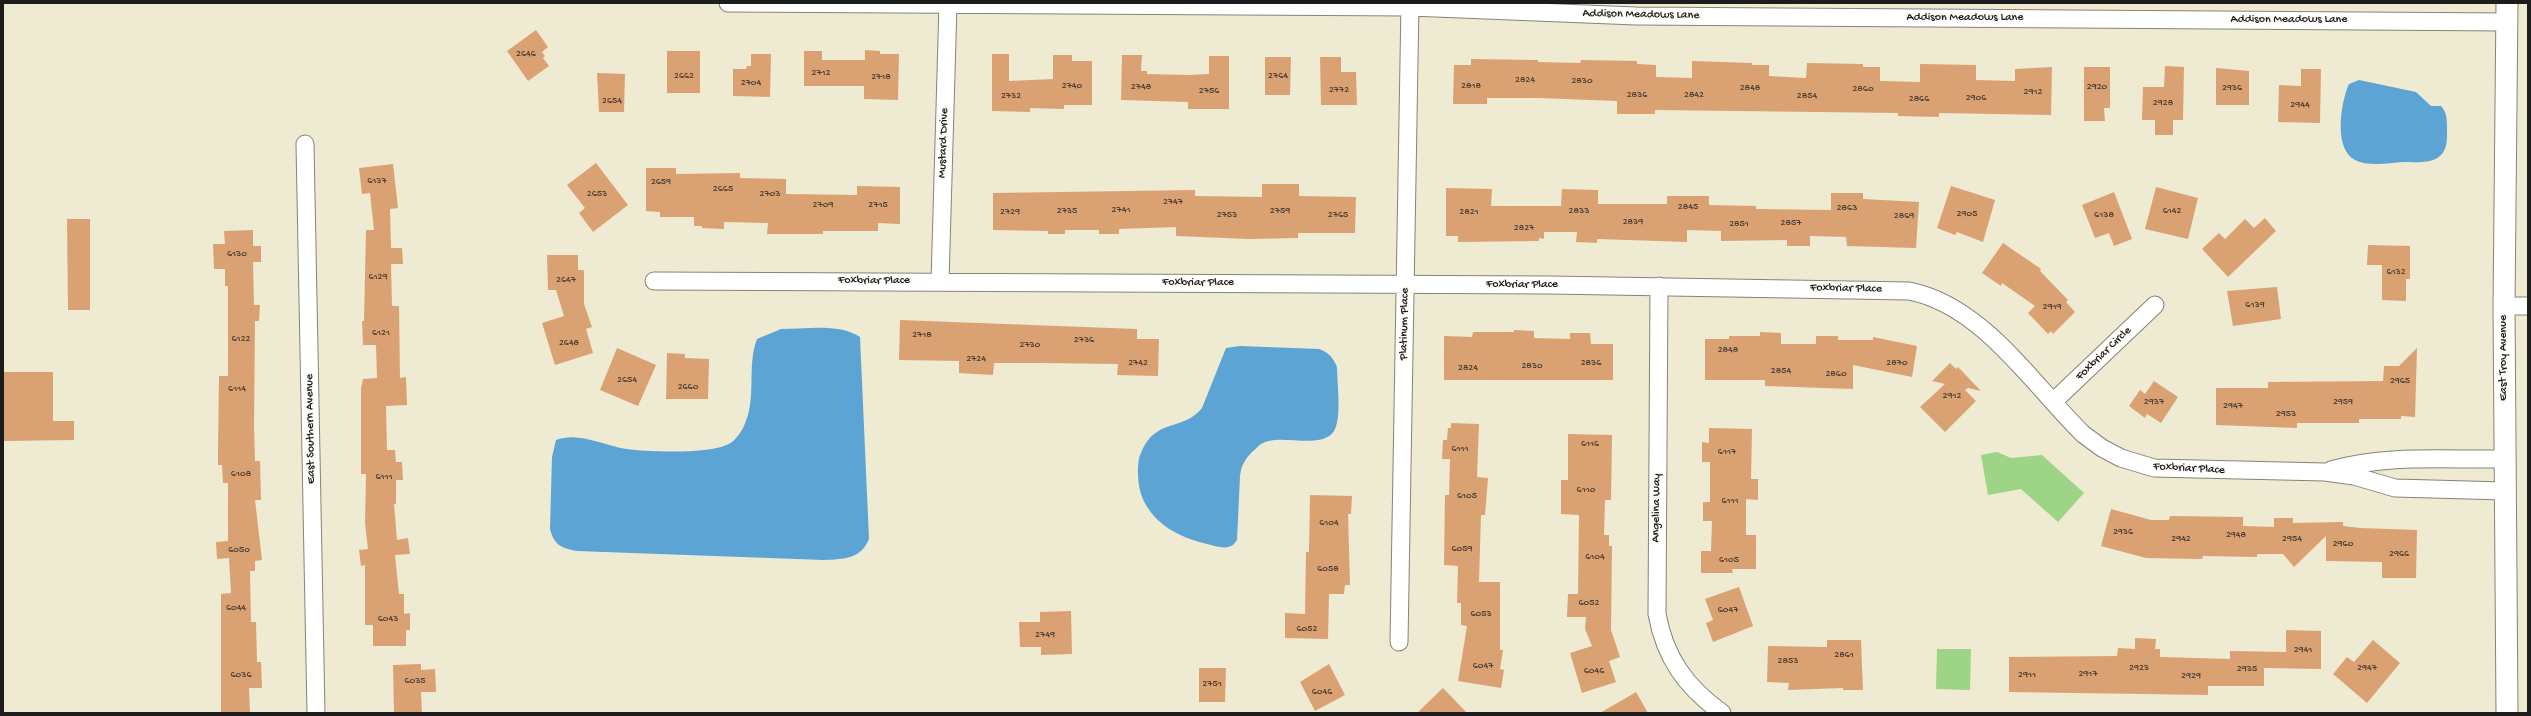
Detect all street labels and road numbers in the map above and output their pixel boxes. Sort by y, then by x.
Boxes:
street label: Addison Meadows Lane [1582,7,1700,23]
street label: Addison Meadows Lane [1907,11,2023,25]
street label: Addison Meadows Lane [2231,13,2347,27]
street label: Mustard Drive [936,108,952,178]
street label: Foxbriar Place [838,274,910,288]
street label: Foxbriar Place [1162,276,1234,290]
street label: Foxbriar Place [1486,278,1558,292]
street label: Foxbriar Place [1810,281,1882,297]
street label: Platinum Place [1397,288,1413,360]
street label: East Troy Avenue [2497,315,2511,401]
street label: Foxbriar Circle [2073,324,2135,384]
street label: East Southern Avenue [303,374,319,484]
street label: Foxbriar Place [2153,460,2225,478]
street label: Angelina Way [1649,473,1665,543]

